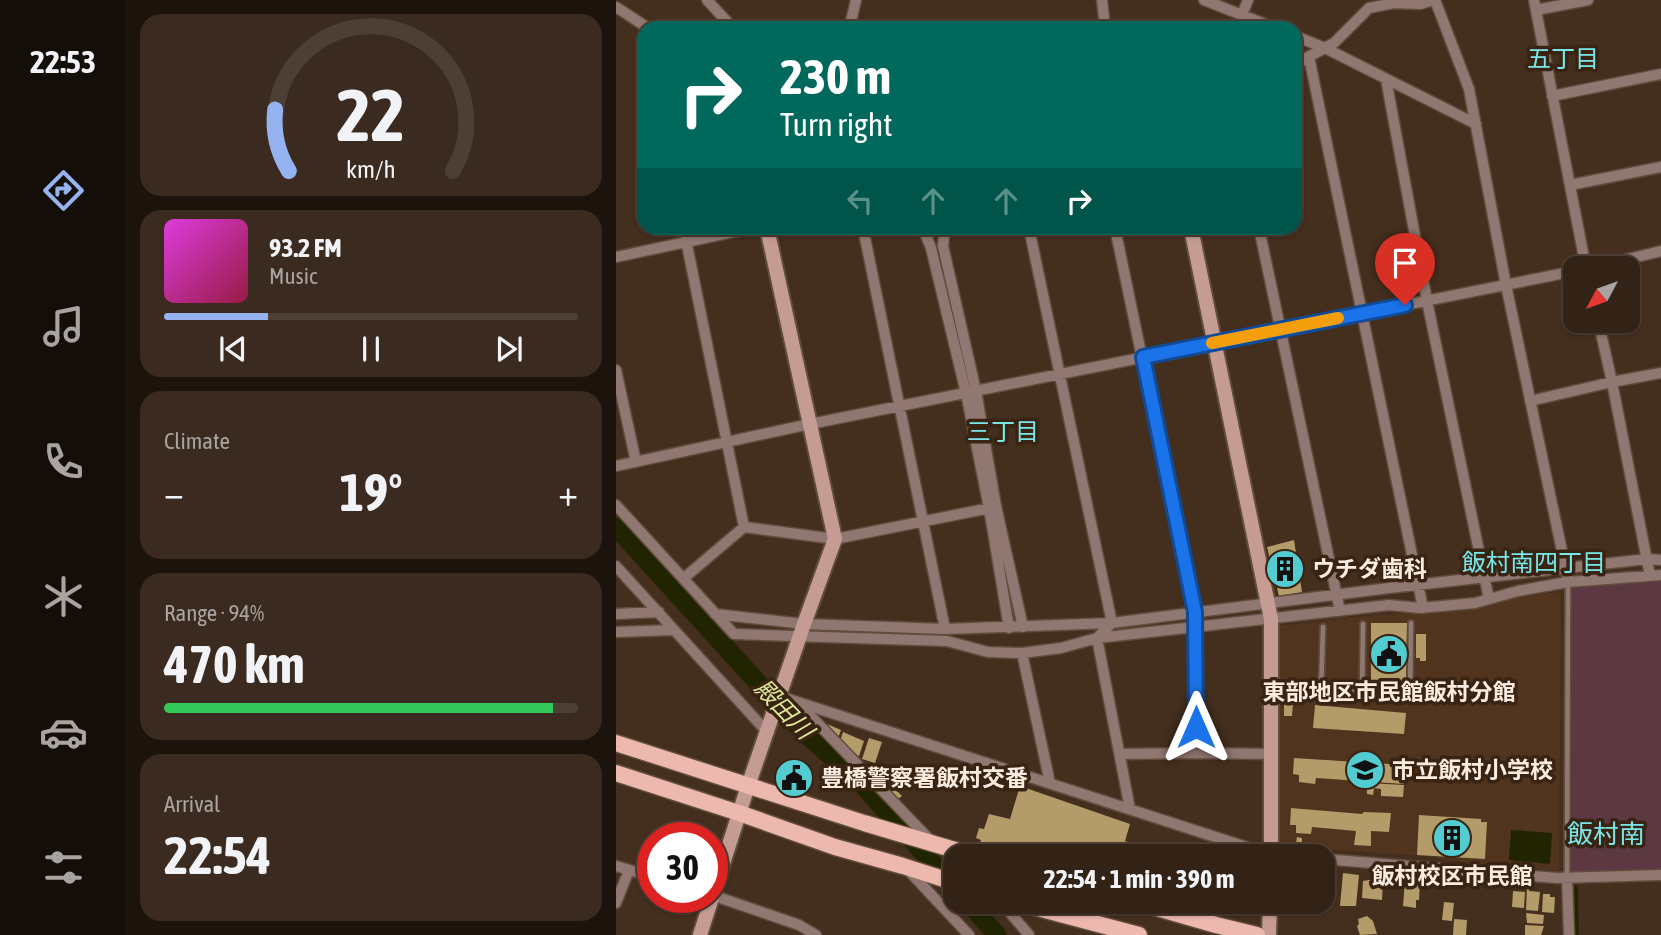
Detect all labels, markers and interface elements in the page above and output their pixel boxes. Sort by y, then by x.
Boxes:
text: 22:53 [30,43,96,80]
district label: 五丁目 [1527,45,1599,72]
text: 230 m [780,48,891,104]
icon: right [665,49,756,140]
text: 22 [337,73,405,156]
text: Turn right [780,106,893,143]
text: km/h [346,155,396,183]
icon: directions [39,166,88,215]
icon: left [841,182,879,220]
icon: ahead [914,182,952,220]
icon: ahead [987,182,1025,220]
icon: right [1060,182,1098,220]
text: 93.2 FM [269,233,342,263]
pin [1375,233,1435,305]
icon: arrive [1386,244,1424,282]
north arrow [1563,256,1640,332]
map controls [1563,256,1640,333]
text: Music [269,263,317,289]
icon: music [39,302,88,351]
icon: previous [214,330,252,368]
icon: pause [352,330,390,368]
icon: next [490,330,528,368]
district label: 三丁目 [967,418,1039,445]
text: Climate [164,428,230,454]
icon: phone [39,437,88,486]
text: 19° [339,462,403,522]
text: − [164,471,184,514]
text: + [558,471,578,514]
building icon: ウチダ歯科 [1264,548,1306,590]
district label: 飯村南四丁目 [1462,549,1606,576]
place label: ウチダ歯科 [1312,556,1427,582]
icon: climate [39,572,88,621]
text: Range · 94% [164,600,264,626]
public building icon: 東部地区市民館飯村分館 [1368,633,1410,675]
text: 470 km [164,634,305,694]
water label: 殿田川 [749,674,821,746]
place label: 東部地区市民館飯村分館 [1263,679,1516,705]
position arrow [1159,690,1233,764]
icon: car [39,708,88,757]
school or university icon: 市立飯村小学校 [1344,749,1386,791]
public building icon: 豊橋警察署飯村交番 [773,757,815,799]
place label: 市立飯村小学校 [1392,757,1553,783]
place label: 豊橋警察署飯村交番 [821,765,1028,791]
text: Arrival [164,791,220,817]
building icon: 飯村校区市民館 [1431,817,1473,859]
district label: 飯村南 [1567,819,1645,849]
speed limit sign: 30 [637,822,728,913]
text: 22:54 [164,825,271,885]
icon: filters [39,843,88,892]
place label: 飯村校区市民館 [1372,863,1533,889]
text: 22:54 · 1 min · 390 m [1044,864,1234,894]

